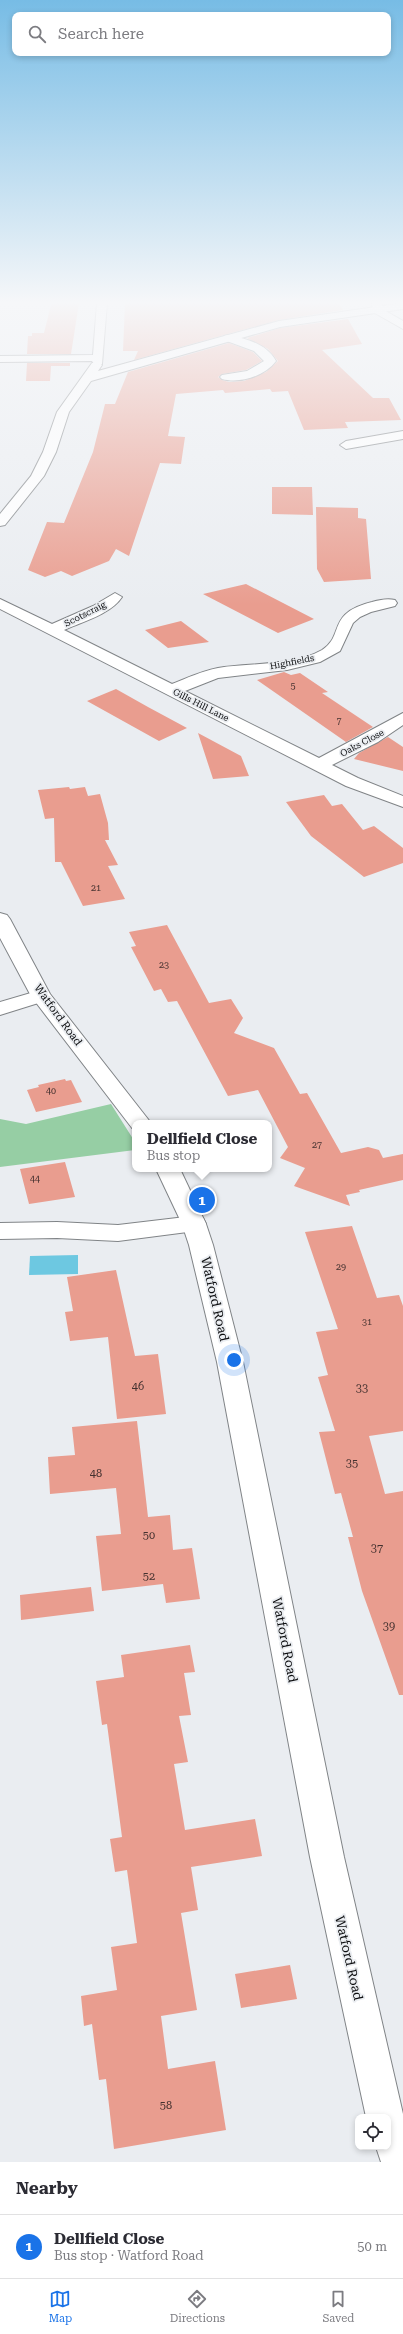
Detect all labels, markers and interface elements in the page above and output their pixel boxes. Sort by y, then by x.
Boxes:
search box [12,12,391,56]
icon: search [26,23,48,45]
text: Search here [58,25,144,43]
street label: Scotscraig [63,599,108,629]
street label: Highfields [269,653,315,671]
house number: 5 [290,681,296,691]
street label: Gills Hill Lane [171,687,231,723]
house number: 7 [336,716,342,726]
street label: Oaks Close [338,727,386,759]
house number: 21 [91,883,101,893]
house number: 23 [159,960,169,970]
street label: Watford Road [31,982,85,1048]
house number: 40 [46,1086,56,1096]
popup [132,1120,272,1172]
text: Dellfield Close [147,1130,257,1148]
house number: 27 [312,1140,322,1150]
text: Bus stop [147,1148,200,1163]
house number: 44 [30,1174,40,1184]
pin: 1 [189,1185,215,1215]
street label: Watford Road [198,1255,232,1343]
house number: 29 [336,1262,346,1272]
house number: 31 [362,1317,372,1327]
your location [224,1350,244,1370]
house number: 46 [132,1380,144,1393]
house number: 33 [356,1382,368,1395]
house number: 35 [346,1457,358,1470]
house number: 48 [90,1467,102,1480]
house number: 50 [143,1529,155,1542]
house number: 37 [371,1542,383,1555]
house number: 52 [143,1570,155,1583]
street label: Watford Road [269,1596,301,1684]
house number: 39 [383,1620,395,1633]
street label: Watford Road [332,1914,366,2002]
house number: 58 [160,2099,172,2112]
map controls [355,2114,391,2150]
button: locate [355,2114,391,2150]
text: Nearby [16,2178,78,2198]
text: Dellfield Close [54,2230,164,2248]
text: 1 [25,2239,33,2254]
text: 50 m [357,2239,387,2254]
text: Bus stop · Watford Road [54,2248,204,2263]
tab: Map [49,2288,72,2325]
tab: Directions [170,2288,225,2325]
tab: Saved [322,2288,354,2325]

